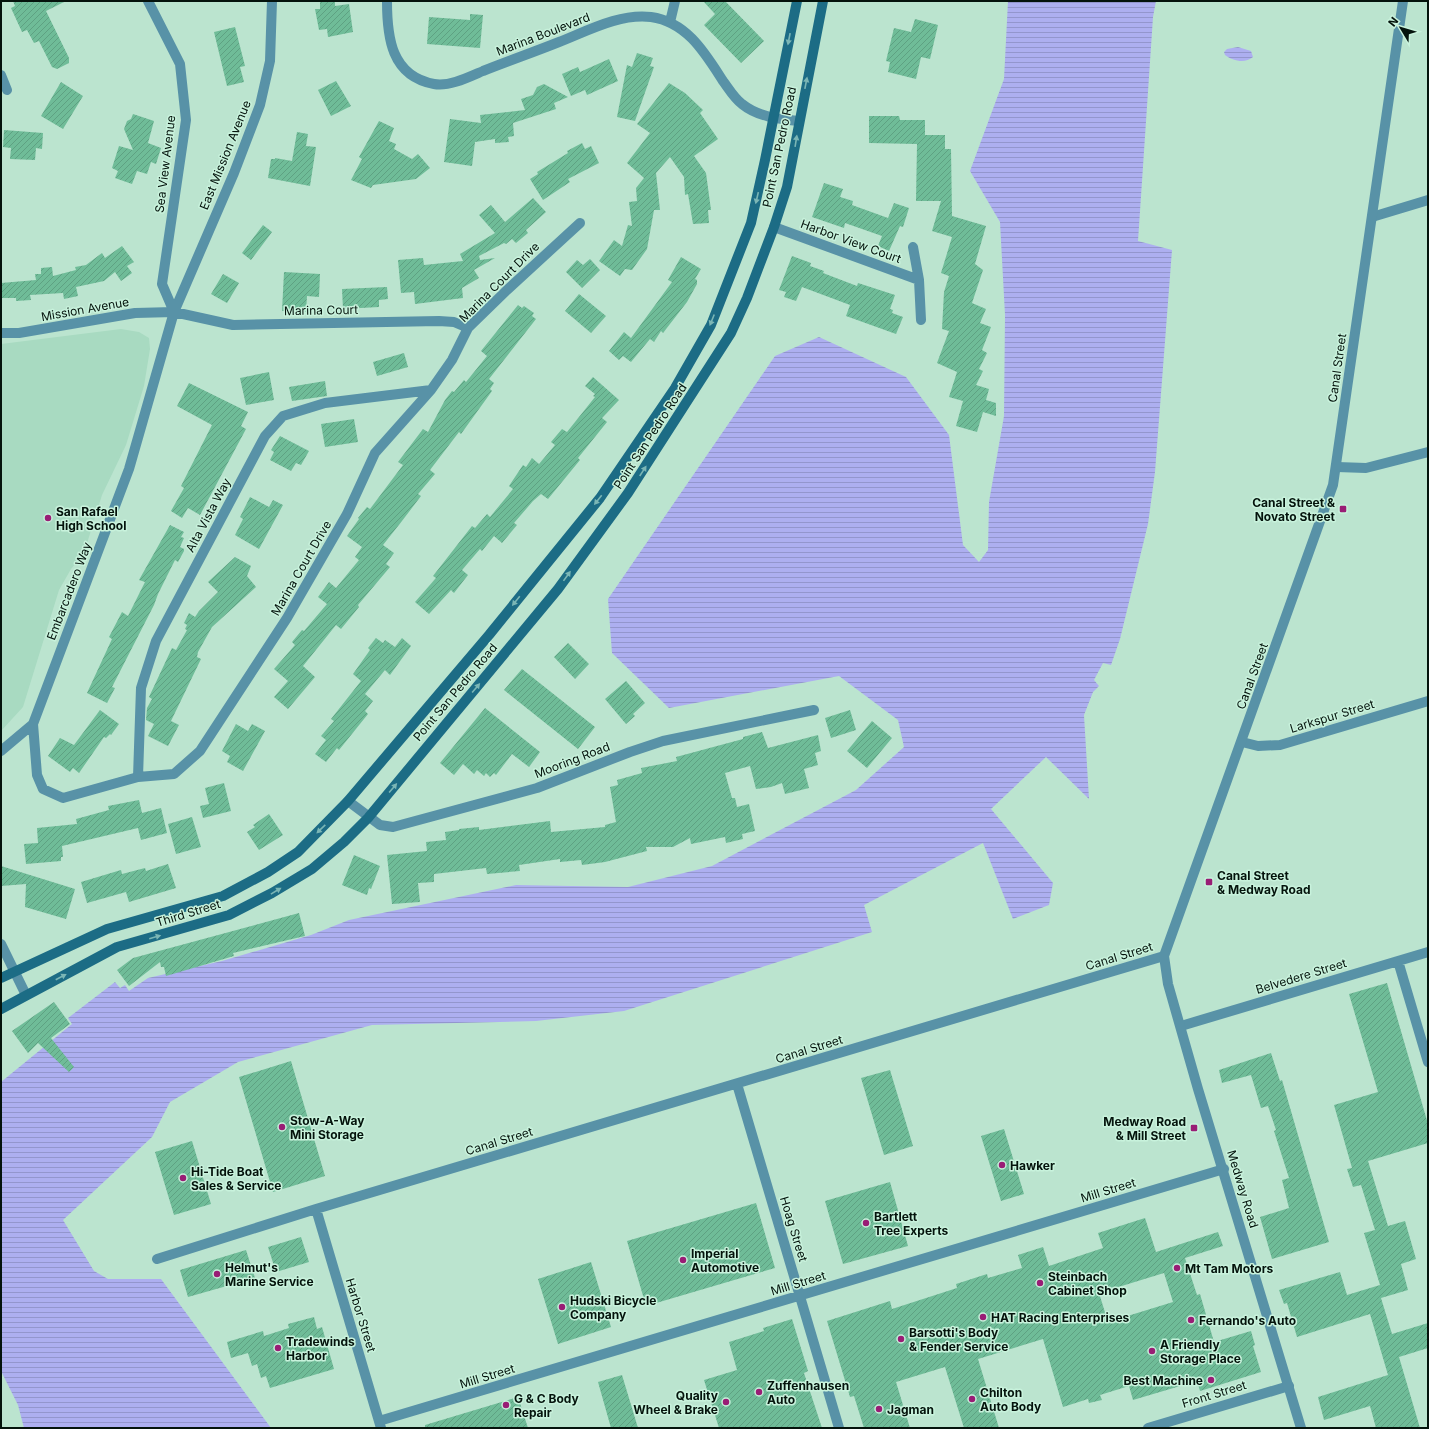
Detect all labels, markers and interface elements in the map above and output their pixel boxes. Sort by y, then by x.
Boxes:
north arrow [1381,8,1421,48]
street label: Marina Boulevard [494,9,592,59]
text: N [1385,14,1401,29]
one-way arrow [786,33,792,45]
one-way arrow [804,77,810,89]
street label: Point San Pedro Road [759,85,799,209]
street label: East Mission Avenue [196,98,254,212]
street label: Sea View Avenue [152,114,178,214]
one-way arrow [793,134,799,147]
one-way arrow [753,192,759,204]
street label: Harbor View Court [799,216,903,266]
street label: Marina Court Drive [456,239,542,325]
street label: Mission Avenue [40,294,130,324]
street label: Marina Court [284,302,358,318]
one-way arrow [709,314,715,326]
street label: Canal Street [1325,332,1349,403]
street label: Point San Pedro Road [610,380,690,492]
one-way arrow [639,466,647,476]
street label: Alta Vista Way [182,475,234,555]
one-way arrow [594,495,603,506]
place label: Canal Street & Novato Street [1252,495,1336,524]
place label: San Rafael High School [56,504,126,533]
marker: Canal Street & Novato Street [1338,504,1348,514]
marker: San Rafael High School [43,513,53,523]
street label: Marina Court Drive [268,518,334,618]
street label: Embarcadero Way [43,540,95,642]
one-way arrow [563,571,571,582]
one-way arrow [512,596,520,606]
street label: Point San Pedro Road [410,640,500,744]
street label: Canal Street [1233,641,1271,711]
one-way arrow [471,682,480,693]
street label: Larkspur Street [1288,696,1376,736]
street label: Mooring Road [532,739,612,781]
one-way arrow [388,782,397,793]
one-way arrow [316,824,326,834]
place label: Canal Street & Medway Road [1217,868,1311,897]
marker: Canal Street & Medway Road [1204,877,1214,887]
one-way arrow [270,887,282,894]
street label: Third Street [154,896,222,930]
one-way arrow [149,934,161,940]
street label: Canal Street [1084,939,1154,973]
street label: Belvedere Street [1254,955,1348,997]
one-way arrow [55,974,67,980]
street label: Canal Street [774,1032,844,1066]
place label: Stow-A-Way Mini Storage [290,1113,365,1142]
place label: Medway Road & Mill Street [1103,1114,1187,1143]
marker: Stow-A-Way Mini Storage [277,1122,287,1132]
marker: Medway Road & Mill Street [1189,1123,1199,1133]
street label: Canal Street [464,1124,534,1158]
street label: Medway Road [1224,1148,1262,1230]
place label: Hawker [1010,1158,1055,1173]
marker: Hawker [997,1160,1007,1170]
place label: Hi-Tide Boat Sales & Service [191,1164,281,1193]
marker: Hi-Tide Boat Sales & Service [178,1173,188,1183]
street label: Mill Street [1079,1175,1137,1205]
street label: Hoag Street [777,1194,811,1264]
place label: Bartlett Tree Experts [874,1209,948,1238]
marker: Bartlett Tree Experts [861,1218,871,1228]
place label: Imperial Automotive [691,1246,759,1275]
marker: Imperial Automotive [678,1255,688,1265]
place label: Helmut's Marine Service [225,1260,314,1289]
place label: Mt Tam Motors [1185,1261,1274,1276]
marker: Mt Tam Motors [1172,1263,1182,1273]
street label: Mill Street [769,1268,827,1298]
marker: Helmut's Marine Service [212,1269,222,1279]
place label: Steinbach Cabinet Shop [1048,1269,1127,1298]
street label: Harbor Street [343,1276,379,1354]
marker: Steinbach Cabinet Shop [1035,1278,1045,1288]
place label: Hudski Bicycle Company [570,1293,656,1322]
marker: Hudski Bicycle Company [557,1302,567,1312]
place label: HAT Racing Enterprises [991,1310,1130,1325]
marker: HAT Racing Enterprises [978,1312,988,1322]
place label: Fernando's Auto [1199,1313,1296,1328]
marker: Fernando's Auto [1186,1315,1196,1325]
place label: Barsotti's Body & Fender Service [909,1325,1008,1354]
place label: Tradewinds Harbor [286,1334,355,1363]
marker: Barsotti's Body & Fender Service [896,1334,906,1344]
place label: A Friendly Storage Place [1160,1337,1241,1366]
marker: Tradewinds Harbor [273,1343,283,1353]
marker: A Friendly Storage Place [1147,1346,1157,1356]
street label: Mill Street [458,1361,516,1391]
place label: Best Machine [1123,1373,1203,1388]
marker: Best Machine [1206,1375,1216,1385]
street label: Front Street [1180,1377,1248,1411]
place label: Zuffenhausen Auto [767,1378,849,1407]
place label: Chilton Auto Body [980,1385,1042,1414]
marker: Zuffenhausen Auto [754,1387,764,1397]
place label: Quality Wheel & Brake [633,1388,719,1417]
place label: G & C Body Repair [514,1391,579,1420]
marker: Chilton Auto Body [967,1394,977,1404]
marker: Quality Wheel & Brake [721,1397,731,1407]
marker: G & C Body Repair [501,1400,511,1410]
place label: Jagman [887,1402,934,1417]
marker: Jagman [874,1404,884,1414]

